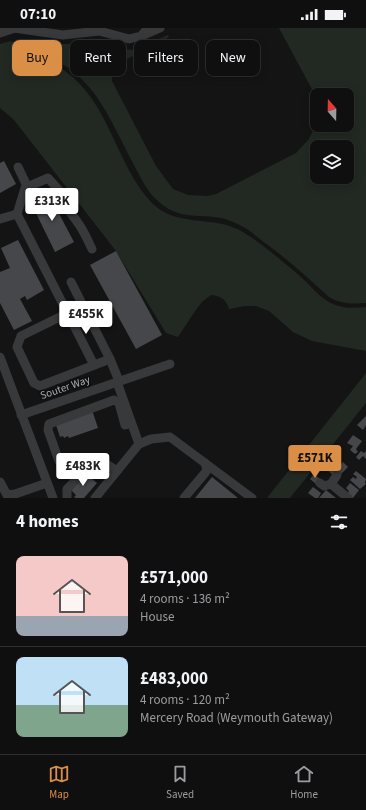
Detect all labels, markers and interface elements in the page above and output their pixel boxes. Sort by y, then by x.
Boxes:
text: 07:10 [20,4,56,25]
chip: Buy [12,40,62,76]
chip: Rent [70,40,126,76]
chip: Filters [134,40,198,76]
chip: New [206,40,260,76]
north arrow [310,88,354,132]
map controls [310,88,354,184]
button: layers [310,140,354,184]
pin: £313K [24,188,80,222]
text: £313K [34,192,70,210]
pin: £455K [58,301,114,335]
text: £455K [68,305,104,323]
street label: Souter Way [38,372,92,403]
pin: £571K [287,445,343,479]
text: £571K [297,449,333,467]
pin: £483K [55,453,111,487]
text: £483K [65,457,101,475]
text: 4 homes [16,510,78,534]
icon: filters [328,511,350,533]
text: £571,000 [140,566,208,590]
icon: home [48,572,96,620]
text: 4 rooms · 136 m² [140,590,230,608]
text: House [140,608,175,626]
text: £483,000 [140,667,208,691]
icon: home [48,673,96,721]
text: 4 rooms · 120 m² [140,691,230,709]
text: Mercery Road (Weymouth Gateway) [140,709,333,727]
tab: Map [48,763,70,802]
tab: Saved [166,763,194,802]
tab: Home [290,763,318,802]

